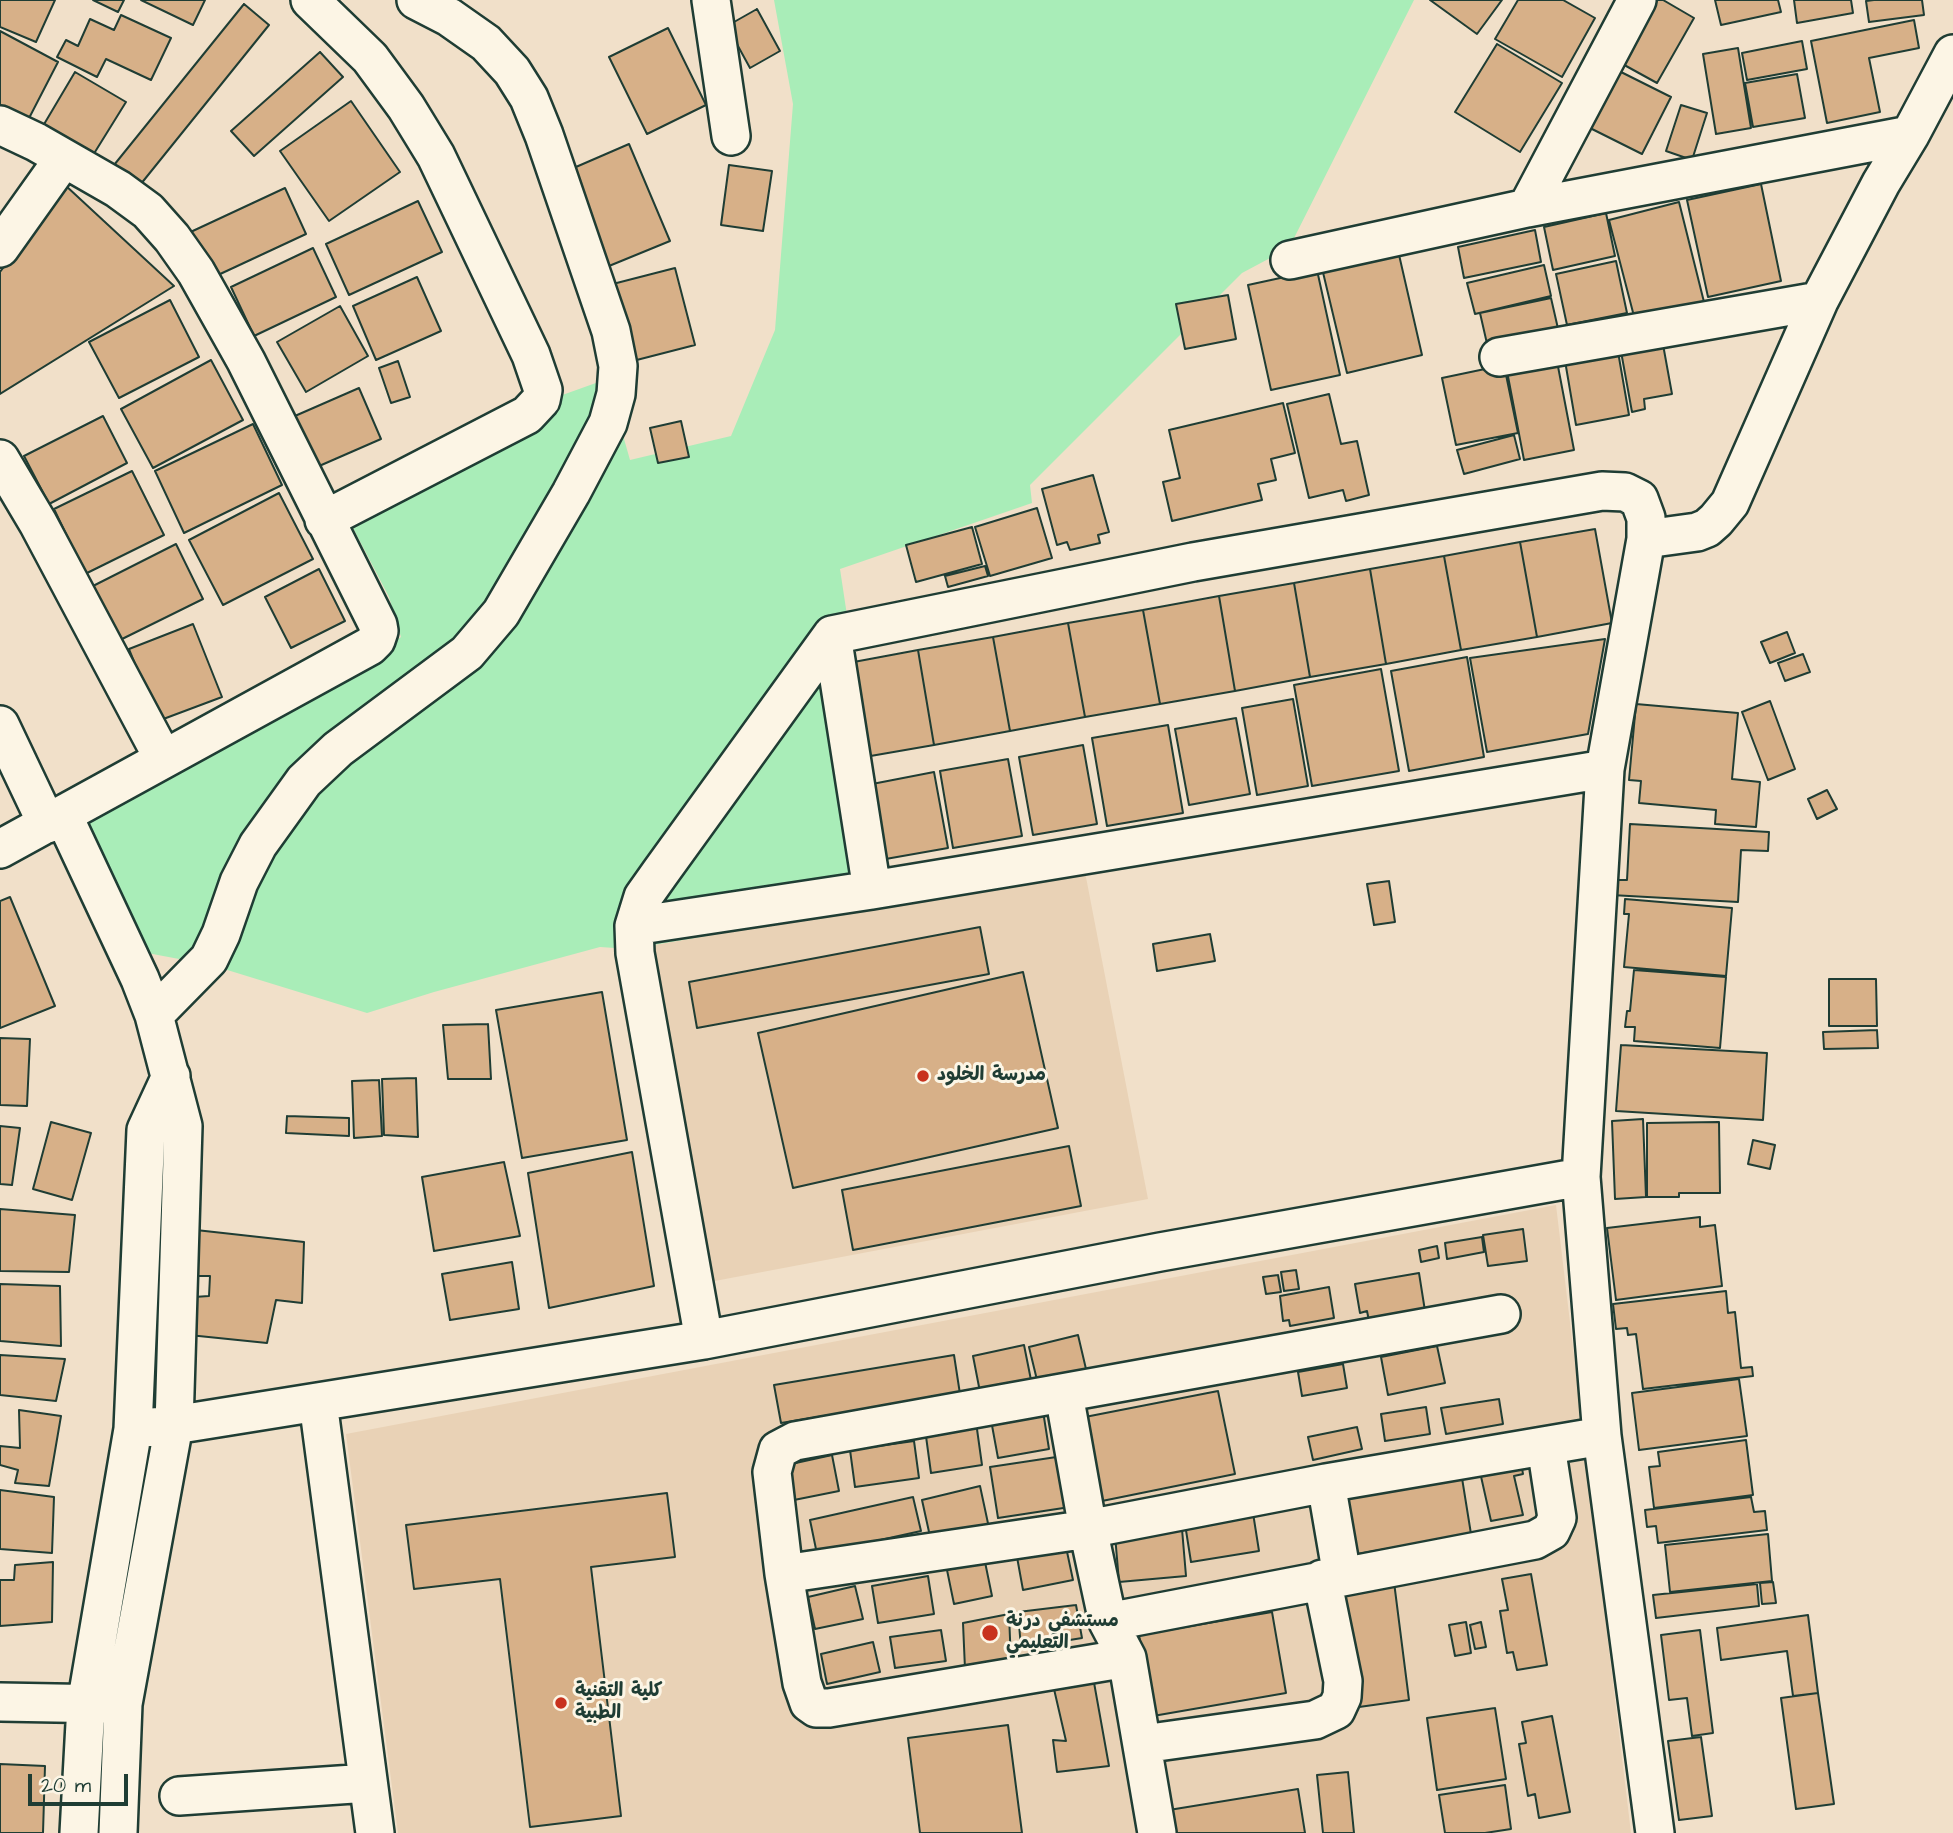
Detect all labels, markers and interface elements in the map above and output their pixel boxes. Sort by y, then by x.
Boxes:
place label: مدرسة الخلود [937,1065,1046,1087]
marker: مدرسة الخلود [915,1068,931,1084]
place label: مستشفي درنة التعليمي [1006,1611,1119,1655]
marker: مستشفي درنة التعليمي [980,1623,1000,1643]
place label: كلية التقنية الطبية [575,1681,662,1725]
marker: كلية التقنية الطبية [553,1695,569,1711]
scale bar [32,1759,131,1803]
text: 20 m [41,1771,91,1800]

